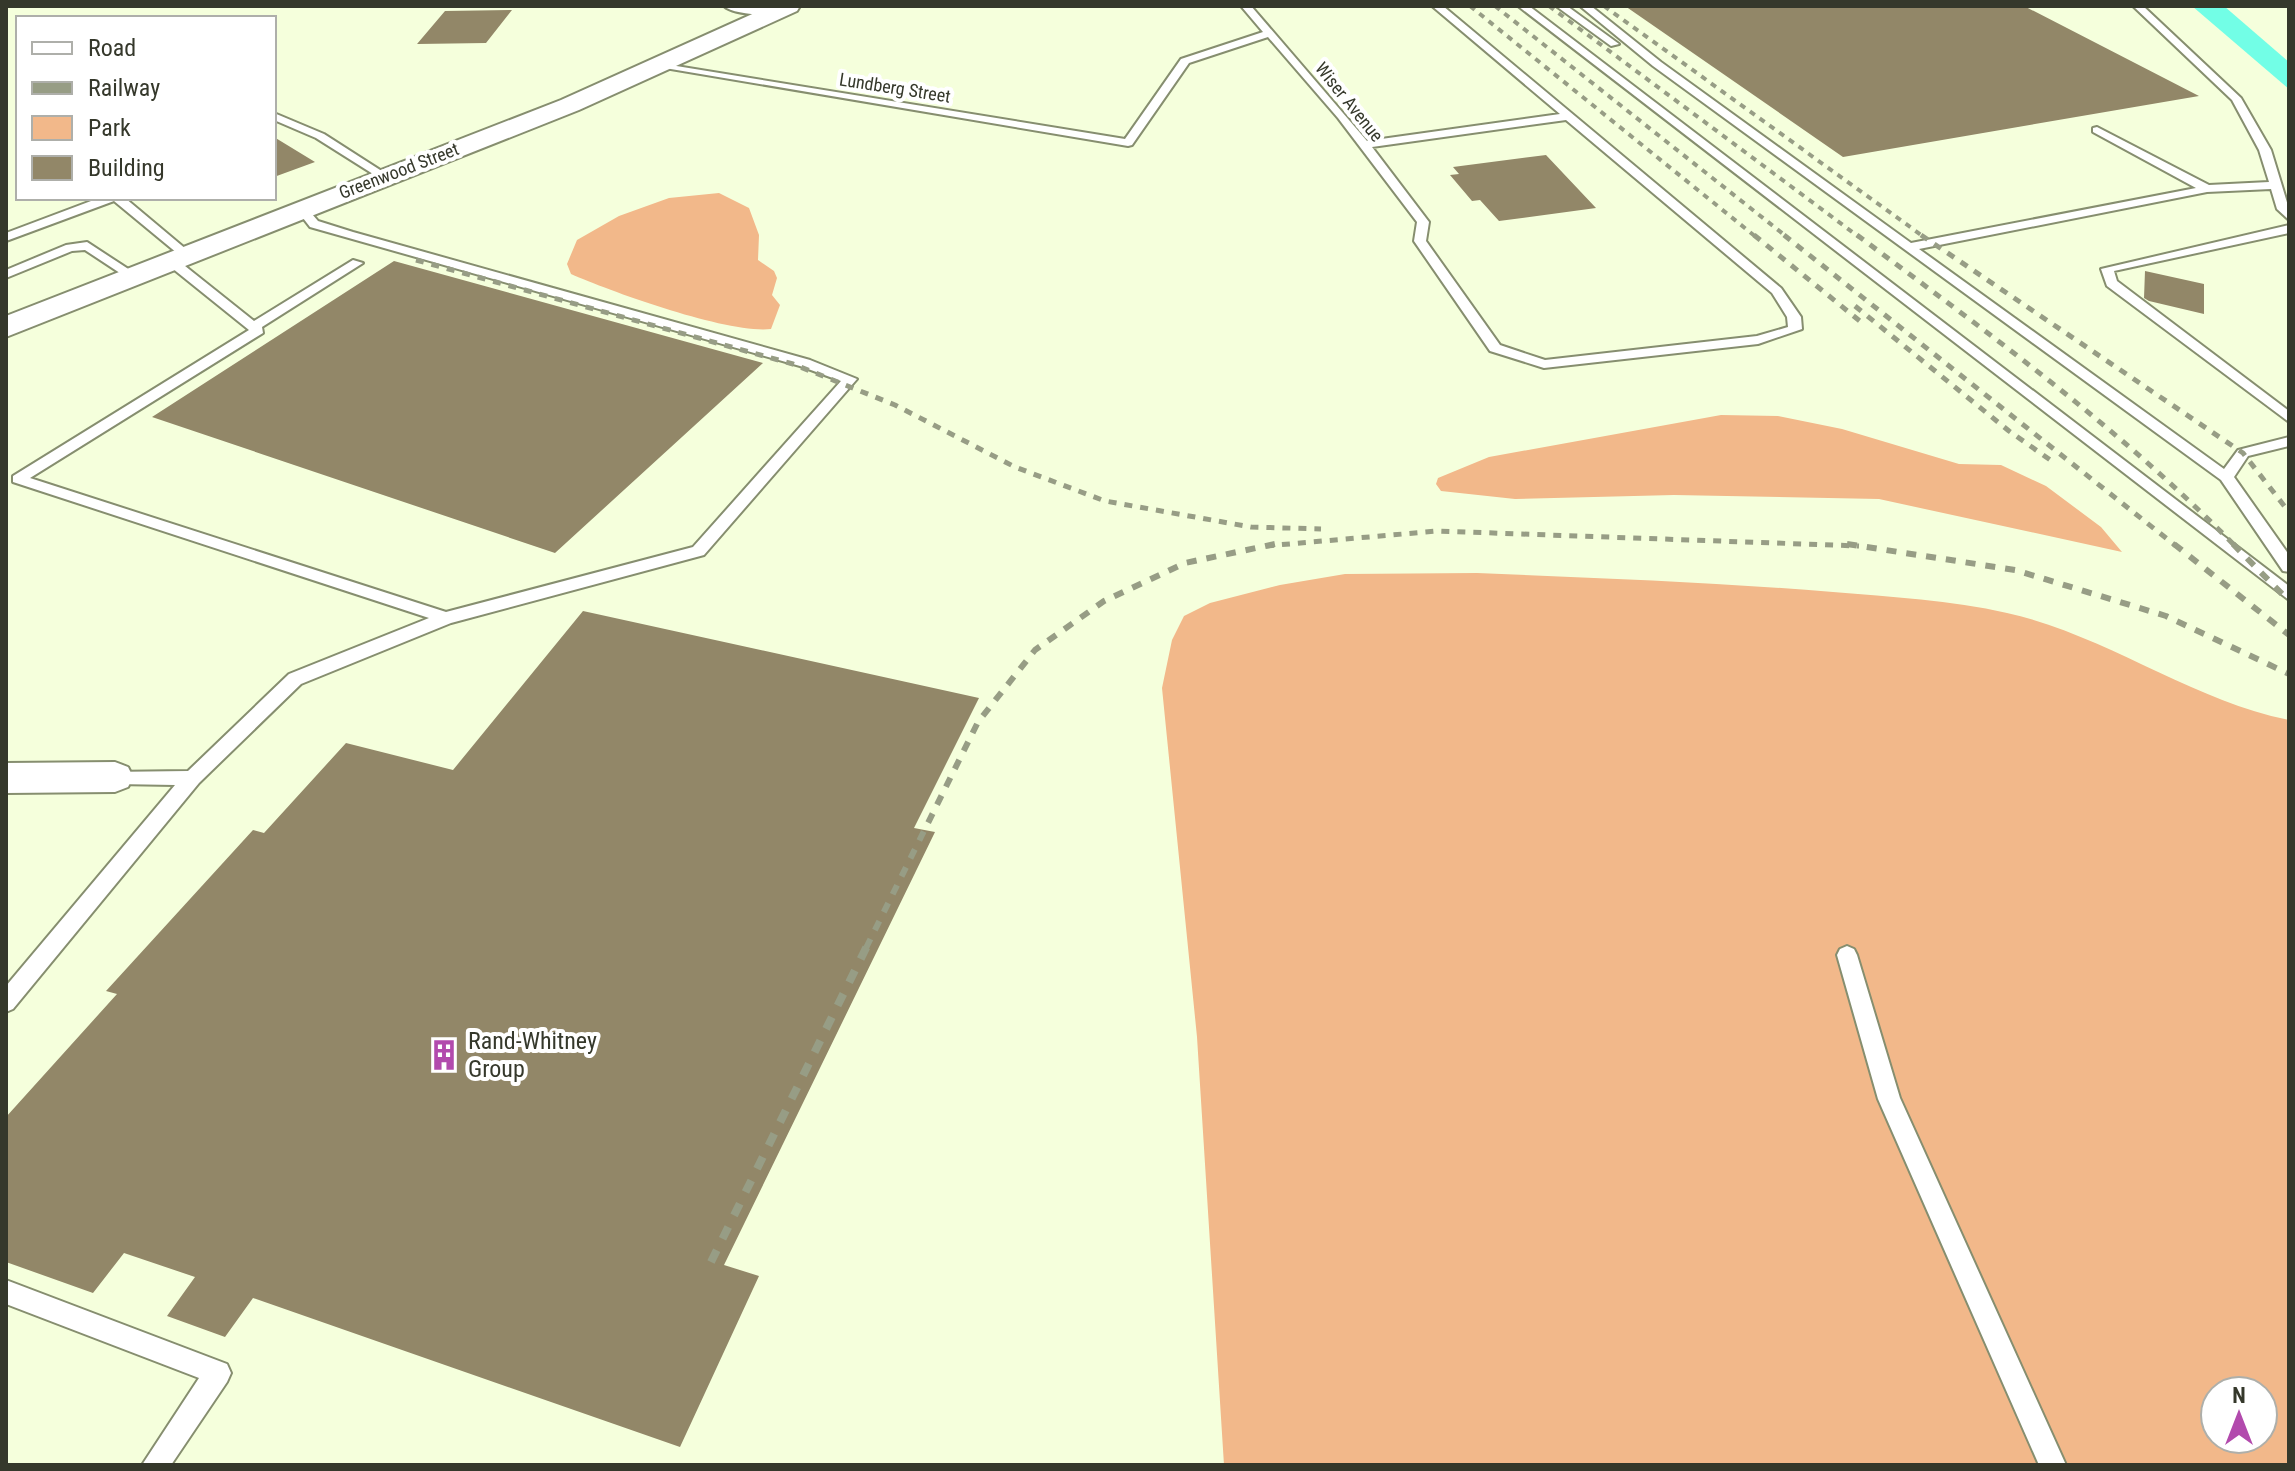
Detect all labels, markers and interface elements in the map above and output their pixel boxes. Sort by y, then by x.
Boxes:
legend [16,16,276,200]
text: Road [88,34,136,62]
street label: Wiser Avenue [1311,58,1388,146]
street label: Lundberg Street [838,68,952,107]
text: Railway [88,74,160,102]
text: Park [88,114,131,142]
street label: Greenwood Street [336,138,462,203]
text: Building [88,154,165,182]
place label: Rand-Whitney Group [468,1027,597,1083]
building icon: Rand-Whitney Group [427,1038,461,1072]
north arrow [2199,1375,2279,1455]
text: N [2232,1383,2246,1408]

